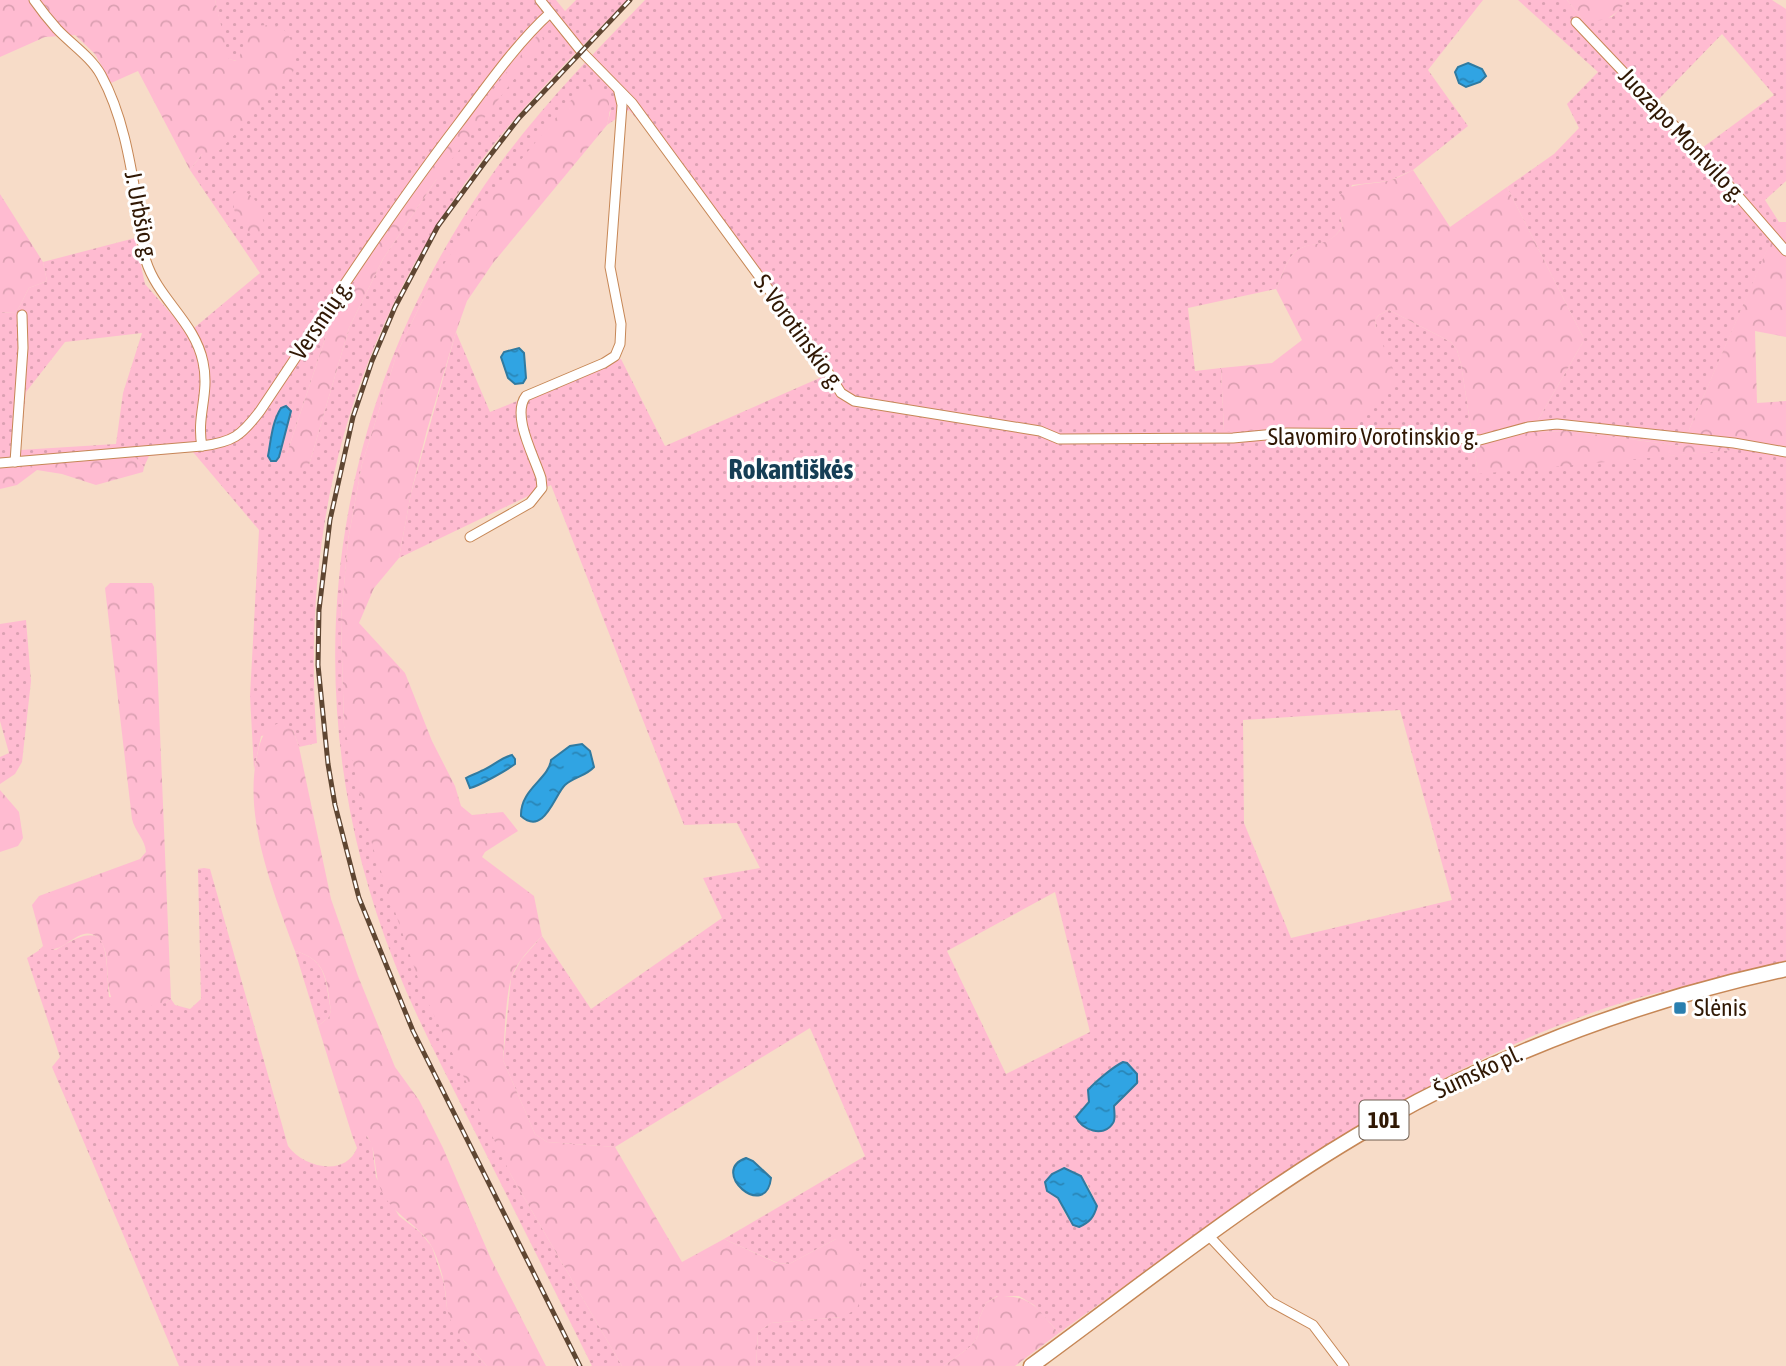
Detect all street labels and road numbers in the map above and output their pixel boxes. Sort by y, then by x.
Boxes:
street label: Juozapo Montvilo g. [1614,62,1751,207]
street label: J. Urbšio g. [120,169,163,263]
street label: S. Vorotinskio g. [749,269,850,394]
street label: Versmių g. [284,275,357,364]
street label: Slavomiro Vorotinskio g. [1268,423,1478,450]
street label: Šumsko pl. [1429,1039,1526,1104]
road number: 101 [1360,1100,1408,1140]

